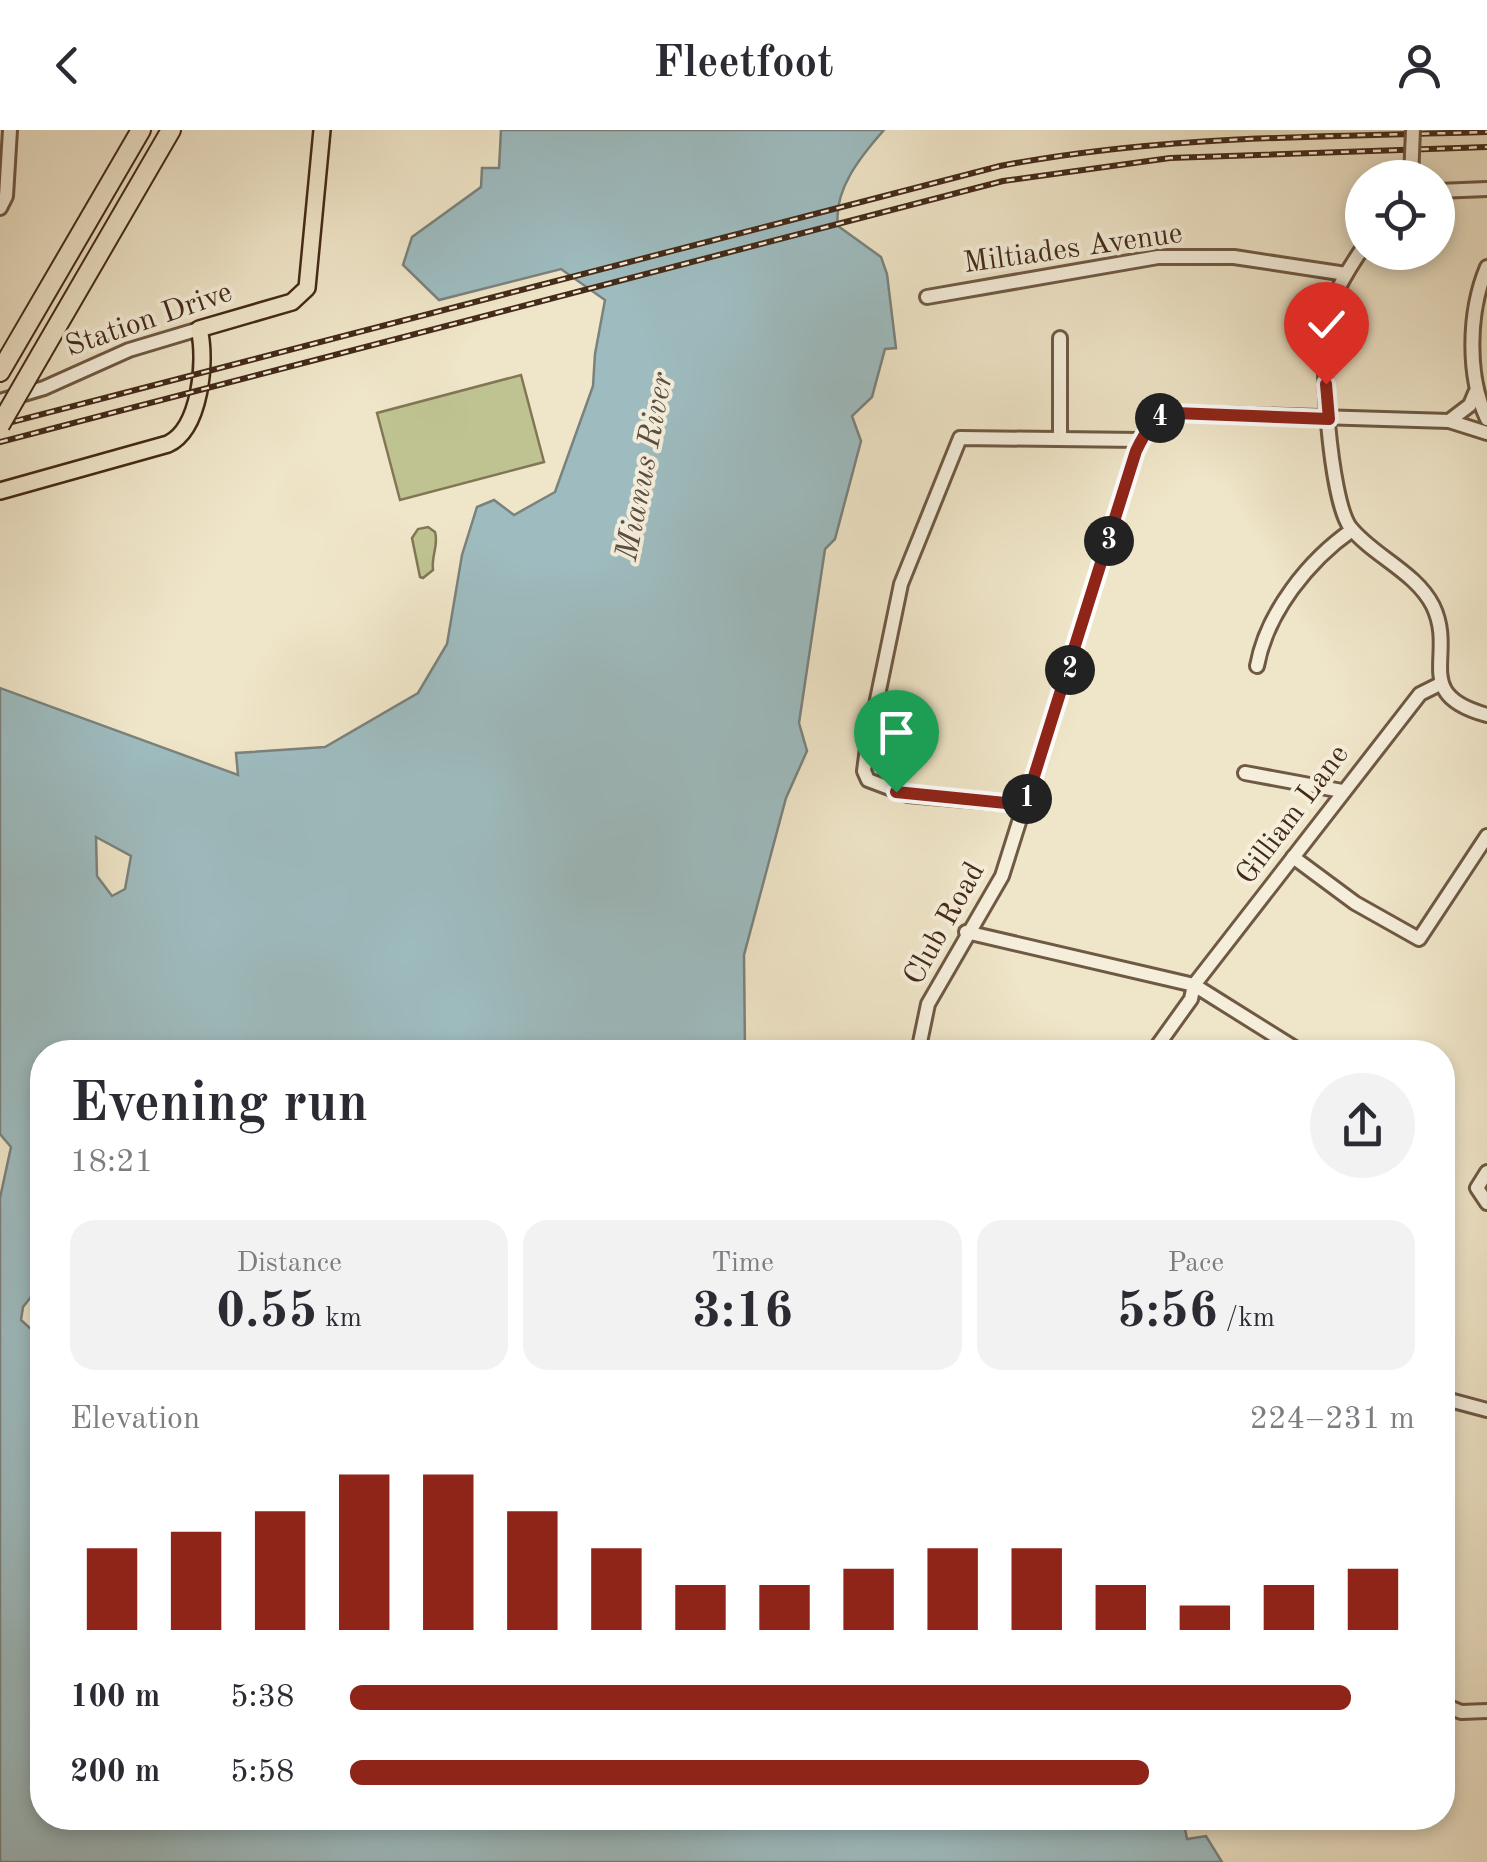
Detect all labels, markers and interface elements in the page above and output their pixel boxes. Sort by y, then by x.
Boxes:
icon: back [40,38,95,93]
icon: person [1392,38,1447,93]
text: Fleetfoot [653,42,834,87]
map controls [1345,160,1455,270]
button: locate [1345,160,1455,270]
street label: Miltiades Avenue [962,219,1184,279]
street label: Station Drive [62,277,236,363]
pin [1284,282,1369,385]
icon: check [1299,297,1354,352]
water label: Mianus River [612,369,680,565]
pin: 4 [1135,393,1185,443]
text: 4 [1152,404,1168,432]
pin: 3 [1084,516,1134,566]
text: 3 [1101,527,1117,555]
pin: 2 [1045,645,1095,695]
text: 2 [1062,656,1078,684]
pin [854,690,939,793]
icon: arrive [869,705,924,760]
street label: Gilliam Lane [1231,740,1355,890]
pin: 1 [1002,774,1052,824]
text: 1 [1019,785,1035,813]
street label: Club Road [899,858,991,990]
button: share [1310,1073,1415,1178]
text: Evening run [70,1078,368,1133]
text: 18:21 [70,1147,153,1179]
text: Distance [236,1250,342,1278]
text: Time [711,1250,774,1278]
text: Pace [1167,1250,1224,1278]
text: 0.55 [216,1288,317,1338]
text: 3:16 [692,1288,793,1338]
text: 5:56 [1117,1288,1218,1338]
text: km [317,1305,362,1333]
text: /km [1218,1305,1275,1333]
text: Elevation [70,1404,200,1436]
text: 224–231 m [1249,1404,1415,1436]
text: 100 m [70,1682,160,1714]
text: 5:38 [230,1682,295,1714]
text: 200 m [70,1757,160,1789]
text: 5:58 [230,1757,295,1789]

